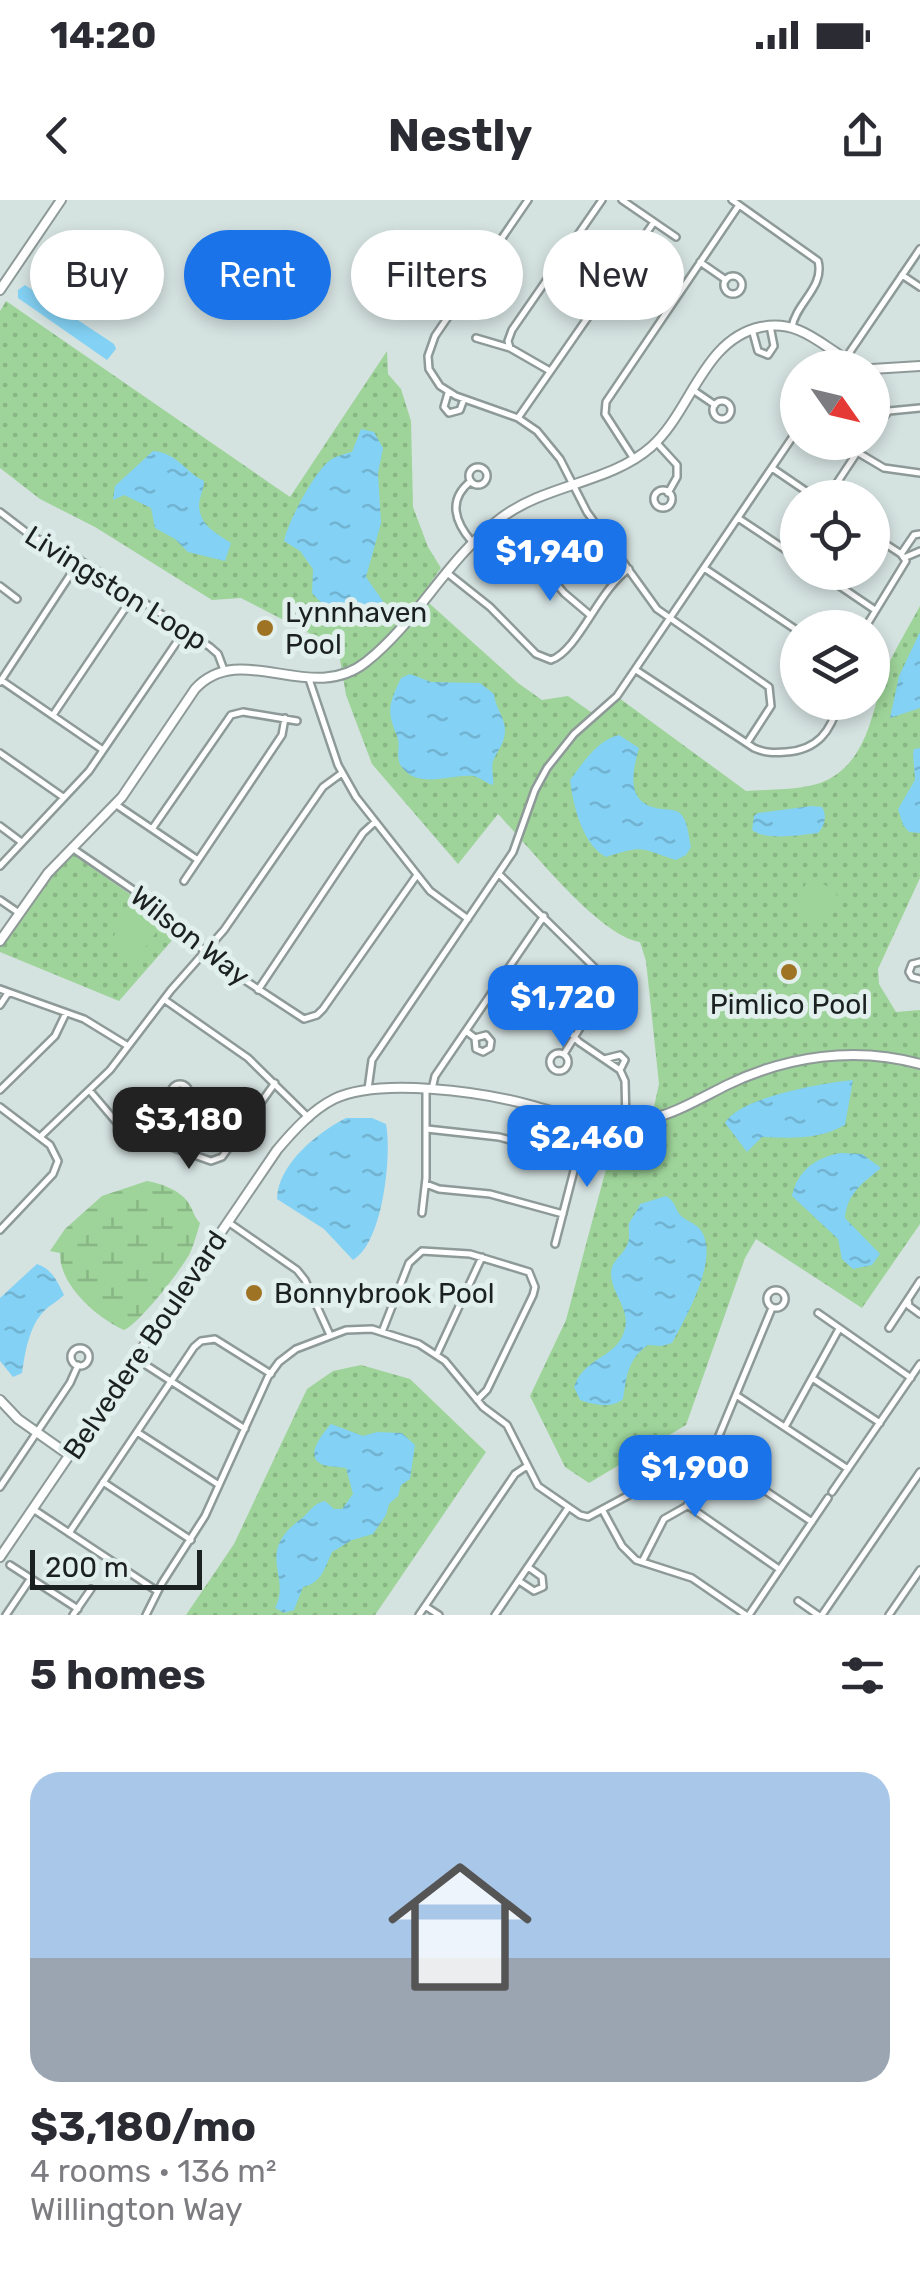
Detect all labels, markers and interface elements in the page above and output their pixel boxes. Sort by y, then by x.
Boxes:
text: 14:20 [50,12,156,58]
icon: back [30,108,85,163]
icon: share [835,108,890,163]
text: Nestly [388,109,532,162]
chip: Buy [30,230,164,320]
chip: Rent [184,230,331,320]
chip: Filters [351,230,523,320]
chip: New [543,230,684,320]
north arrow [780,350,890,460]
map controls [780,350,890,720]
button: locate [780,480,890,590]
street label: Livingston Loop [19,519,213,657]
pin: $1,940 [469,519,631,604]
text: $1,940 [496,532,604,570]
place label: Lynnhaven Pool [285,596,427,661]
button: layers [780,610,890,720]
marker: Lynnhaven Pool [254,617,276,639]
street label: Wilson Way [124,879,256,993]
marker: Pimlico Pool [778,961,800,983]
pin: $1,720 [482,965,644,1050]
text: $1,720 [510,978,616,1016]
place label: Pimlico Pool [710,988,868,1021]
pin: $3,180 [108,1087,270,1172]
text: $3,180 [135,1100,243,1138]
pin: $2,460 [506,1105,668,1190]
text: $2,460 [529,1118,645,1156]
street label: Belvedere Boulevard [56,1225,234,1465]
place label: Bonnybrook Pool [274,1277,495,1310]
marker: Bonnybrook Pool [243,1282,265,1304]
pin: $1,900 [614,1435,776,1520]
text: $1,900 [641,1448,749,1486]
scale bar [30,1545,202,1590]
text: 200 m [45,1551,129,1584]
icon: filters [835,1648,890,1703]
text: 5 homes [30,1650,206,1700]
icon: home [370,1837,550,2017]
text: $3,180/mo [30,2102,256,2152]
text: 4 rooms · 136 m² [30,2152,277,2190]
text: Willington Way [30,2190,243,2228]

